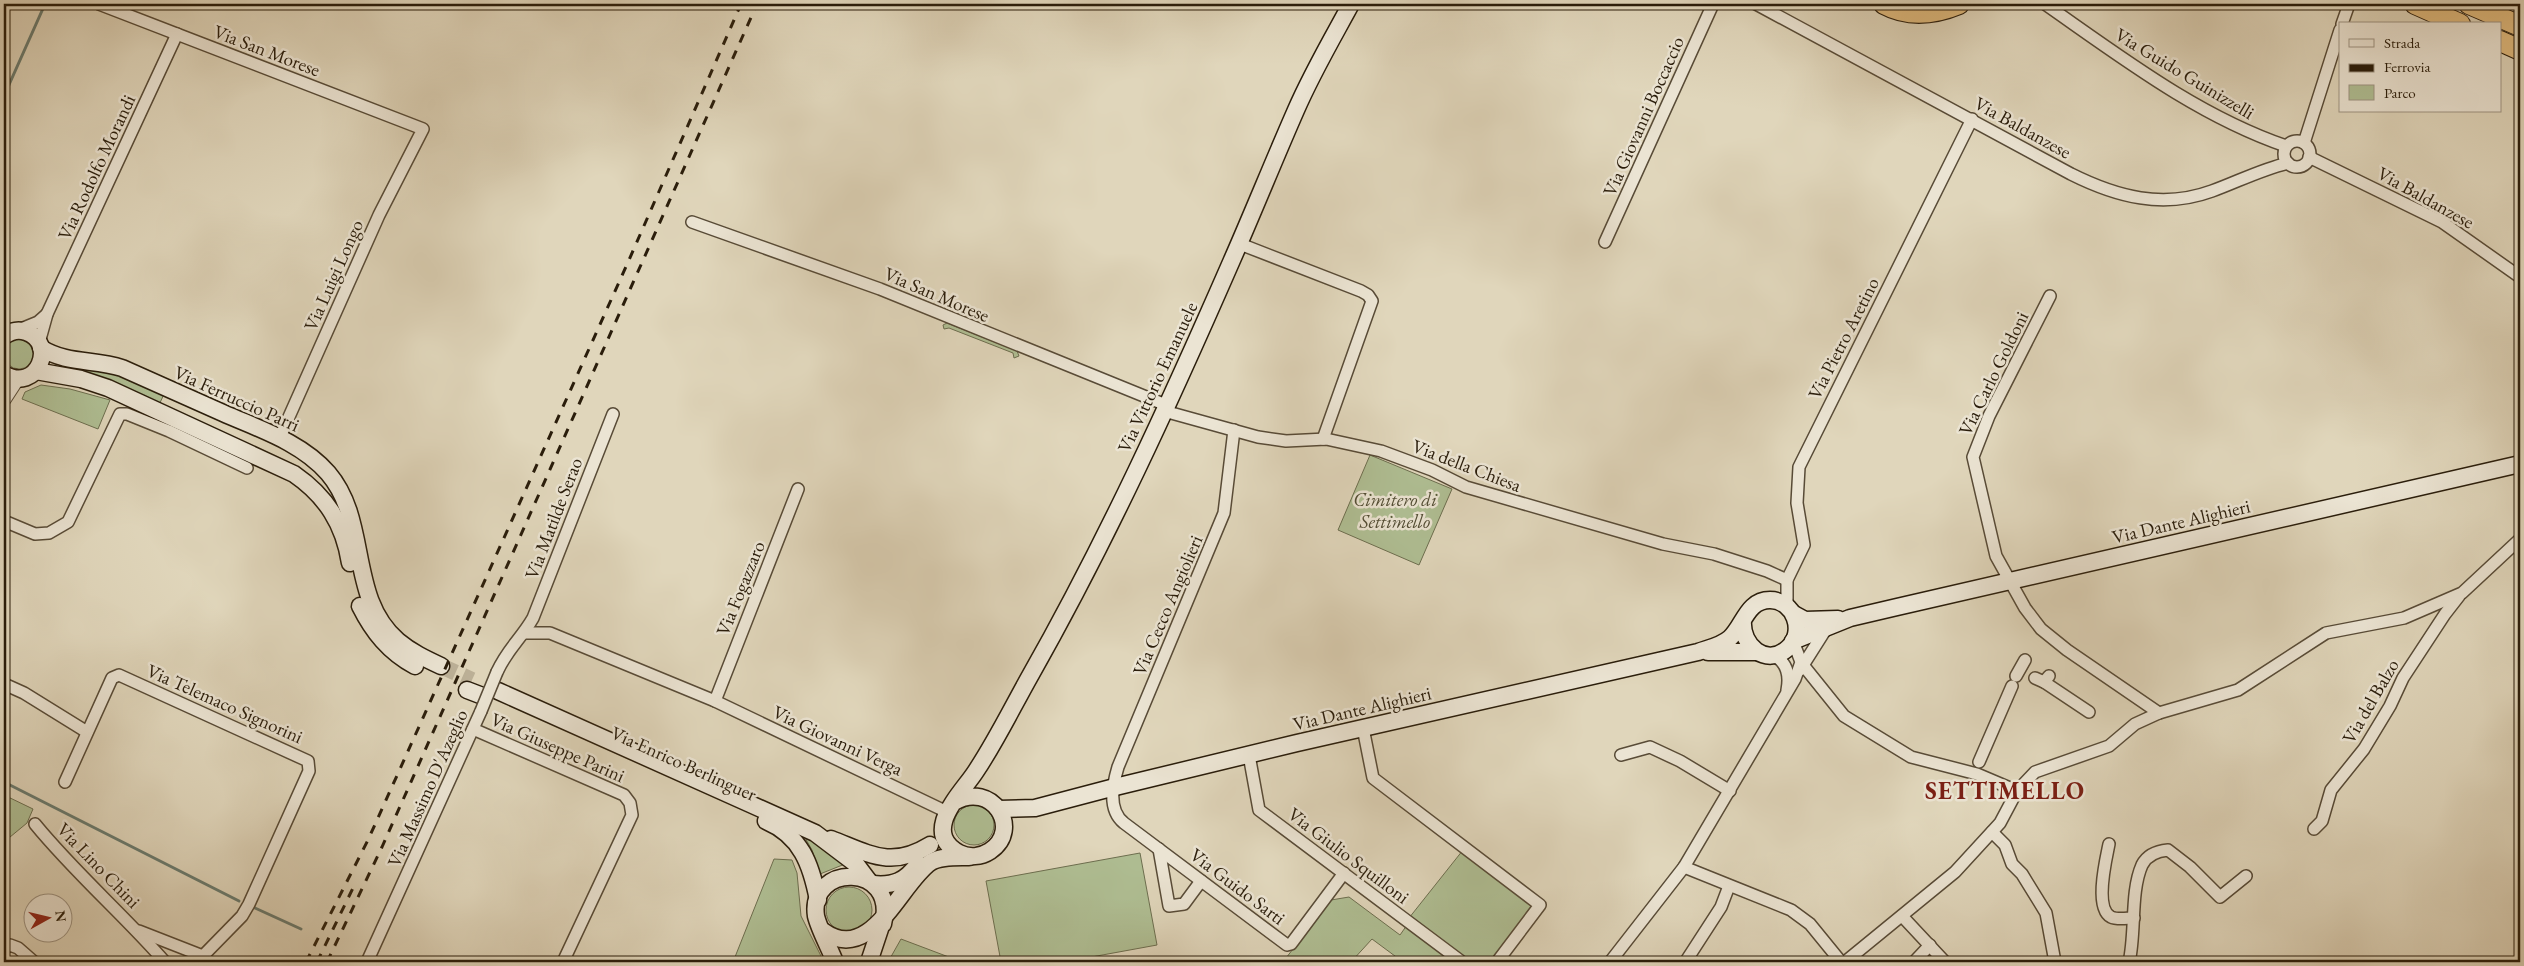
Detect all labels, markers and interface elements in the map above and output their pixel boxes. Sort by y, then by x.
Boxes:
street label: Via San Morese [210,19,324,82]
street label: Via Guido Guinizzelli [2110,22,2259,125]
legend [2339,22,2502,112]
street label: Via Giovanni Boccaccio [1597,32,1690,200]
text: Strada [2384,33,2420,52]
text: Ferrovia [2384,57,2431,76]
text: Parco [2384,83,2416,102]
street label: Via Rodolfo Morandi [52,90,141,244]
street label: Via Baldanzese [1970,91,2076,164]
street label: Via Baldanzese [2373,161,2479,234]
street label: Via Luigi Longo [298,216,369,335]
street label: Via San Morese [880,261,993,328]
street label: Via Pietro Aretino [1802,273,1885,403]
street label: Via Vittorio Emanuele [1112,298,1203,457]
street label: Via Carlo Goldoni [1953,307,2034,439]
street label: Via Ferruccio Parri [170,360,304,437]
street label: Via della Chiesa [1409,433,1525,498]
street label: Via Matilde Serao [519,454,588,583]
park label: Cimitero di Settimello [1353,487,1438,534]
street label: Via Dante Alighieri [2110,493,2253,550]
street label: Via Cecco Angiolieri [1127,531,1208,679]
street label: Via Fogazzaro [710,537,771,639]
street label: Via del Balzo [2336,654,2405,748]
street label: Via Telemaco Signorini [143,658,307,749]
street label: Via Dante Alighieri [1291,680,1434,737]
street label: Via Giovanni Verga [769,699,907,782]
street label: Via Massimo D'Azeglio [381,705,473,871]
street label: Via Giuseppe Parini [487,707,629,788]
street label: Via Enrico Berlinguer [607,720,761,807]
district label: SETTIMELLO [1925,775,2085,806]
street label: Via Giulio Squilloni [1283,801,1415,910]
street label: Via Lino Chini [51,817,146,914]
street label: Via Guido Sarti [1185,842,1291,931]
north arrow [22,894,72,944]
text: N [51,909,71,924]

